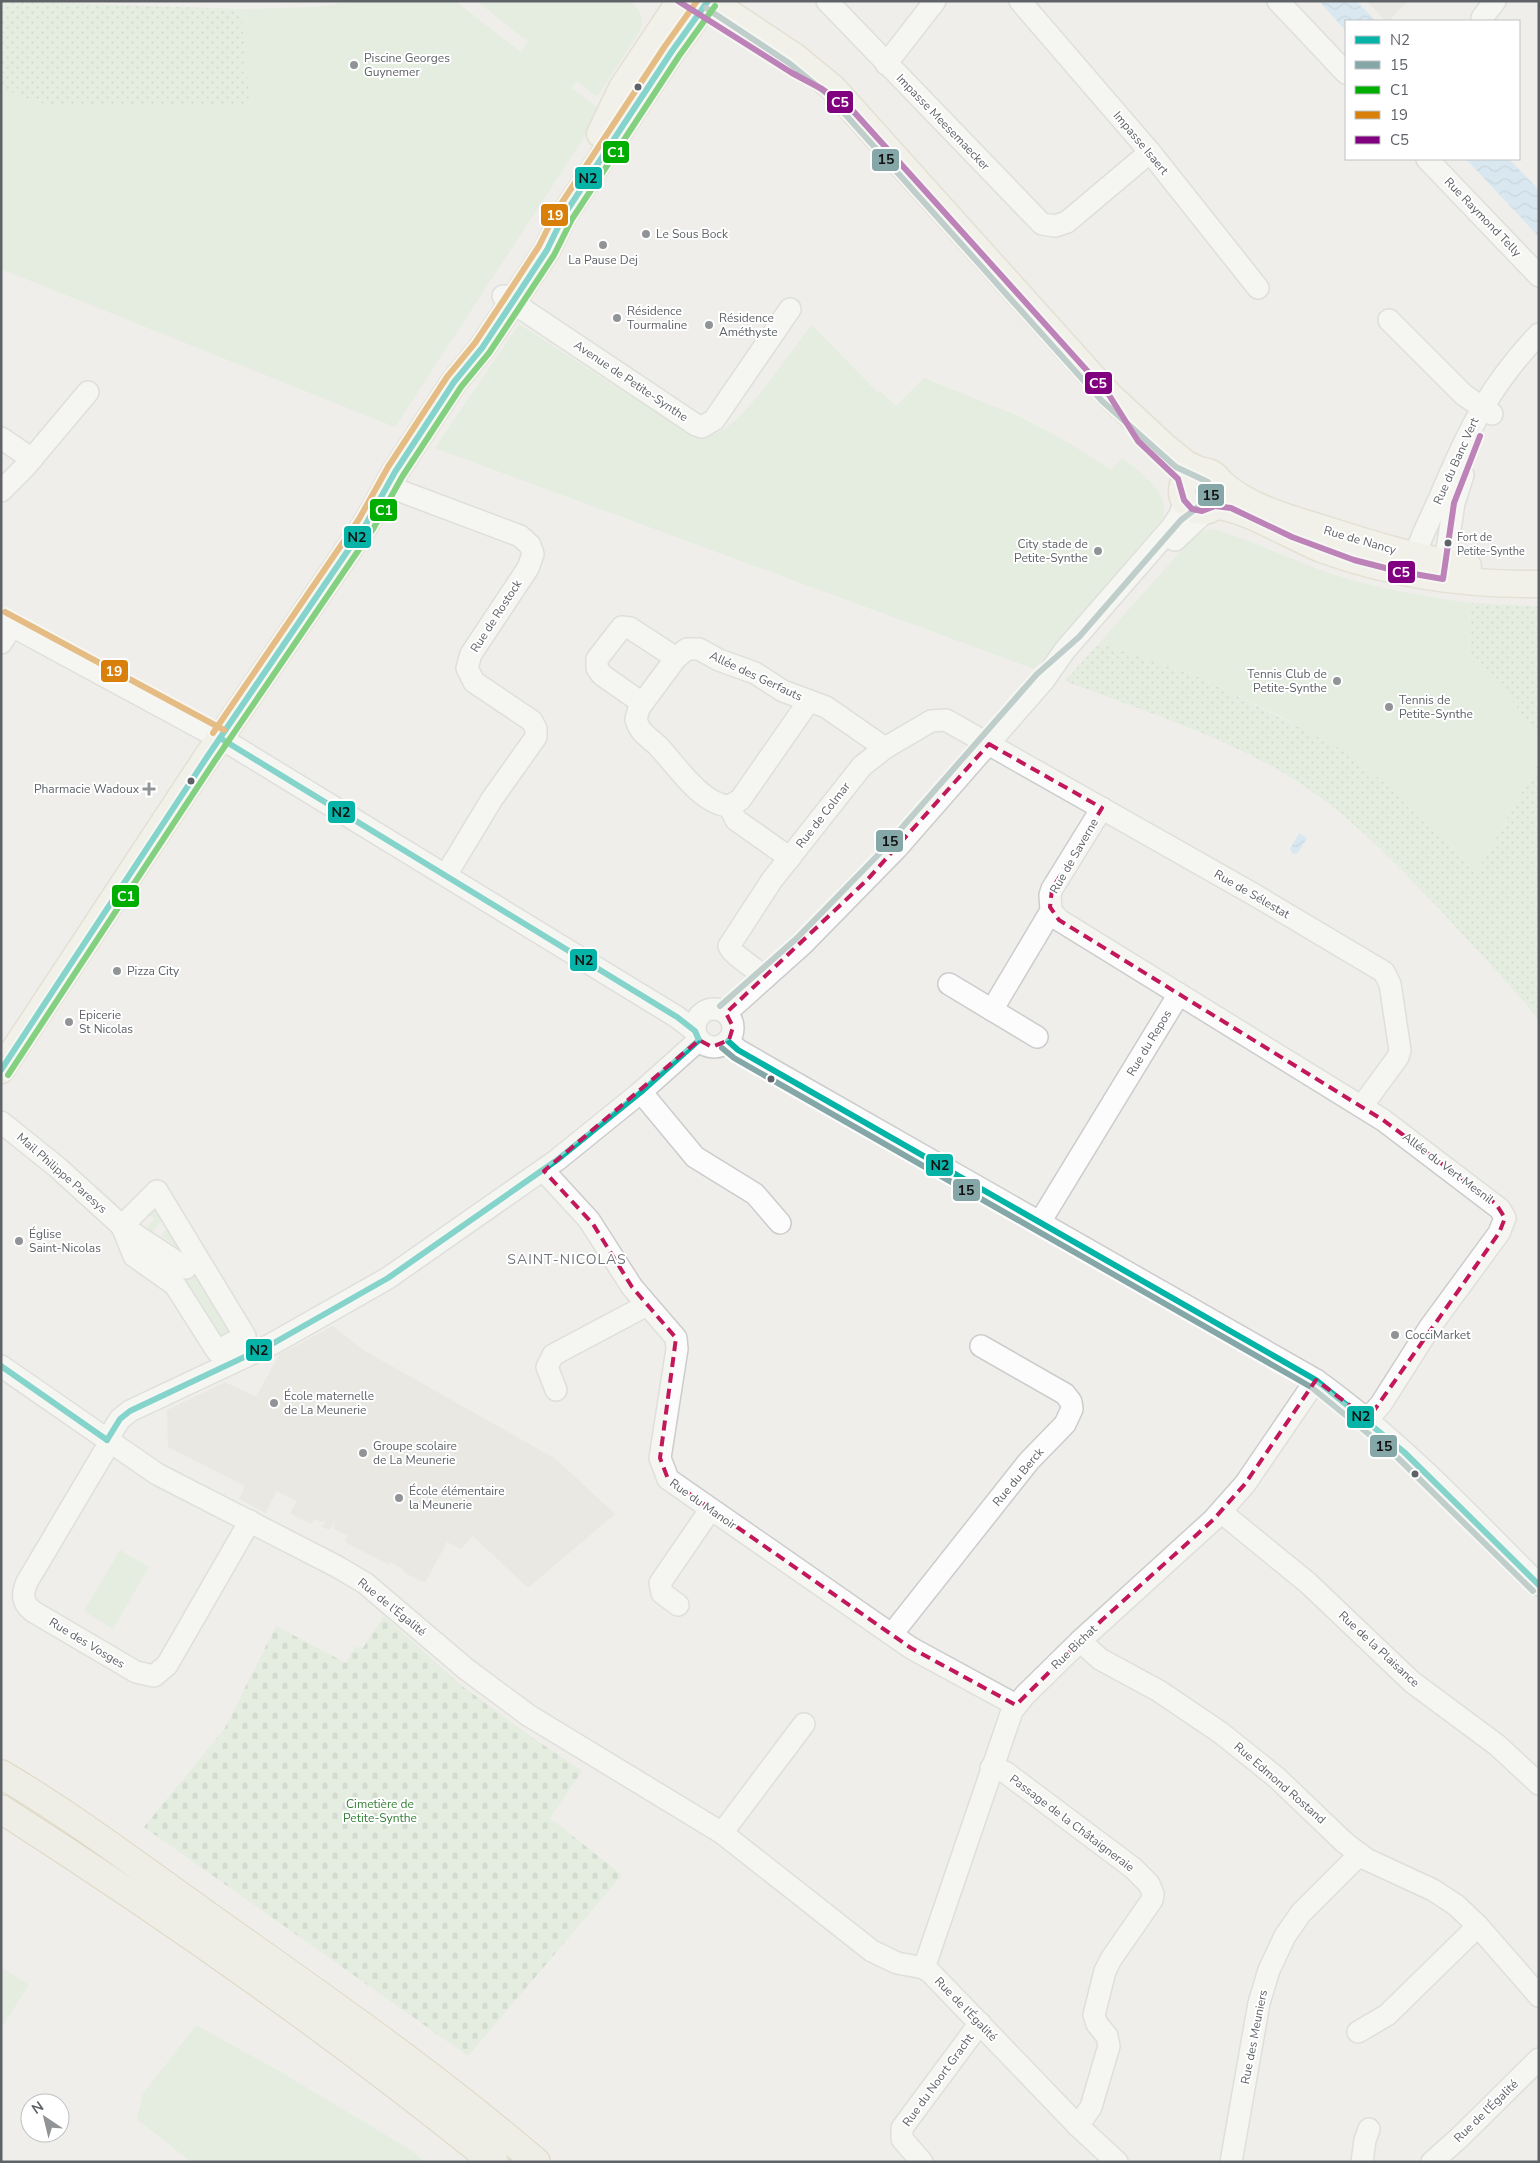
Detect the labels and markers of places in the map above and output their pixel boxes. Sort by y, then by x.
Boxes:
place label: Piscine Georges Guynemer [364,50,450,80]
marker: Piscine Georges Guynemer [348,59,360,71]
unlabelled marker [633,82,643,92]
place label: Le Sous Bock [656,226,729,242]
marker: Le Sous Bock [640,228,652,240]
marker: La Pause Dej [597,239,609,251]
place label: La Pause Dej [568,252,638,268]
place label: Résidence Tourmaline [627,303,687,333]
place label: Résidence Améthyste [719,310,778,340]
marker: Résidence Tourmaline [611,312,623,324]
marker: Résidence Améthyste [703,319,715,331]
place label: Fort de Petite-Synthe [1457,530,1525,559]
place label: City stade de Petite-Synthe [1014,536,1088,566]
marker: Fort de Petite-Synthe [1443,538,1453,548]
marker: City stade de Petite-Synthe [1092,545,1104,557]
place label: Tennis Club de Petite-Synthe [1247,666,1327,696]
marker: Tennis Club de Petite-Synthe [1331,675,1343,687]
place label: Tennis de Petite-Synthe [1399,692,1473,722]
marker: Tennis de Petite-Synthe [1383,701,1395,713]
unlabelled marker [186,776,196,786]
place label: Pharmacie Wadoux [34,781,140,797]
marker: Pharmacie Wadoux [143,783,155,795]
place label: Pizza City [127,963,180,979]
marker: Pizza City [111,965,123,977]
place label: Epicerie St Nicolas [79,1007,133,1037]
marker: Epicerie St Nicolas [63,1016,75,1028]
unlabelled marker [766,1074,776,1084]
place label: Église Saint-Nicolas [29,1226,101,1256]
marker: Église Saint-Nicolas [13,1235,25,1247]
place label: CocciMarket [1405,1327,1471,1343]
marker: CocciMarket [1389,1329,1401,1341]
place label: École maternelle de La Meunerie [284,1388,374,1418]
marker: École maternelle de La Meunerie [268,1397,280,1409]
place label: Groupe scolaire de La Meunerie [373,1438,457,1468]
marker: Groupe scolaire de La Meunerie [357,1447,369,1459]
unlabelled marker [1410,1469,1420,1479]
place label: École élémentaire la Meunerie [409,1483,505,1513]
marker: École élémentaire la Meunerie [393,1492,405,1504]

